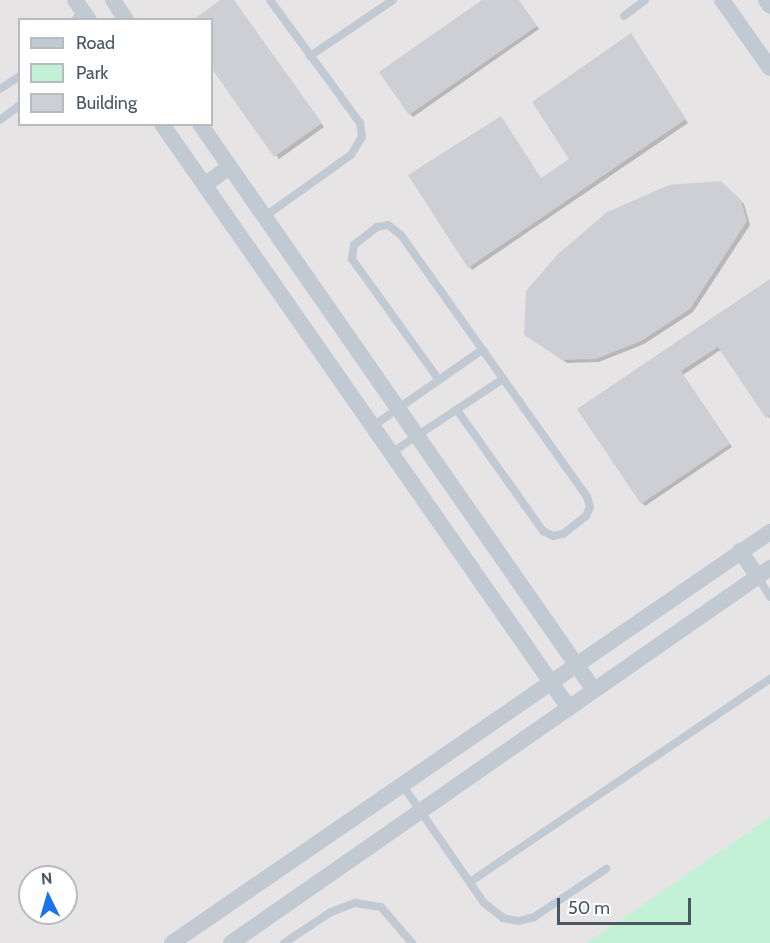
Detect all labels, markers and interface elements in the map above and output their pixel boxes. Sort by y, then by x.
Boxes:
legend [18,18,213,126]
text: Road [76,32,115,54]
text: Park [76,62,108,84]
text: Building [76,92,137,114]
north arrow [18,865,78,925]
text: N [40,869,53,889]
scale bar [560,886,694,924]
text: 50 m [568,897,610,919]

